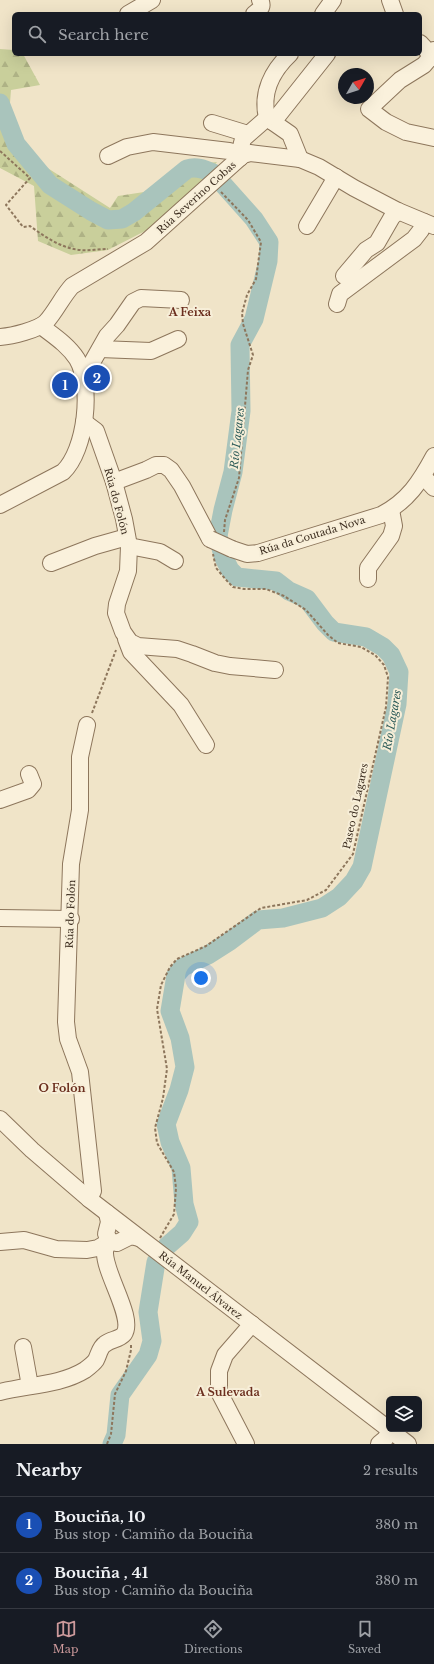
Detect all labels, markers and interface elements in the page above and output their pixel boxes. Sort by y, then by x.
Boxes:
search box [12,12,422,56]
icon: search [26,23,48,45]
text: Search here [58,25,149,44]
north arrow [338,68,374,104]
street label: Rúa Severino Cobas [154,158,239,236]
district label: A Feixa [168,305,212,319]
pin: 2 [84,363,110,393]
pin: 1 [52,370,78,400]
water label: Río Lagares [227,407,247,470]
street label: Rúa do Folón [101,466,132,536]
street label: Rúa da Coutada Nova [258,513,367,558]
water label: Río Lagares [380,689,404,752]
street label: Paseo do Lagares [340,762,371,850]
street label: Rúa do Folón [63,879,78,949]
your location [191,968,211,988]
district label: O Folón [39,1081,85,1095]
street label: Rúa Manuel Álvarez [156,1248,246,1322]
district label: A Sulevada [195,1385,260,1399]
map controls [386,1396,422,1432]
button: layers [386,1396,422,1432]
text: Nearby [16,1460,82,1481]
text: 2 results [363,1462,418,1479]
text: Bouciña, 10 [54,1507,146,1526]
text: 1 [26,1516,32,1533]
text: 380 m [375,1516,418,1533]
text: Bus stop · Camiño da Bouciña [54,1526,253,1543]
text: Bouciña , 41 [54,1563,148,1582]
text: 2 [25,1572,33,1589]
text: 380 m [375,1572,418,1589]
text: Bus stop · Camiño da Bouciña [54,1582,253,1599]
tab: Map [53,1618,78,1656]
tab: Directions [184,1618,242,1656]
tab: Saved [348,1618,381,1656]

